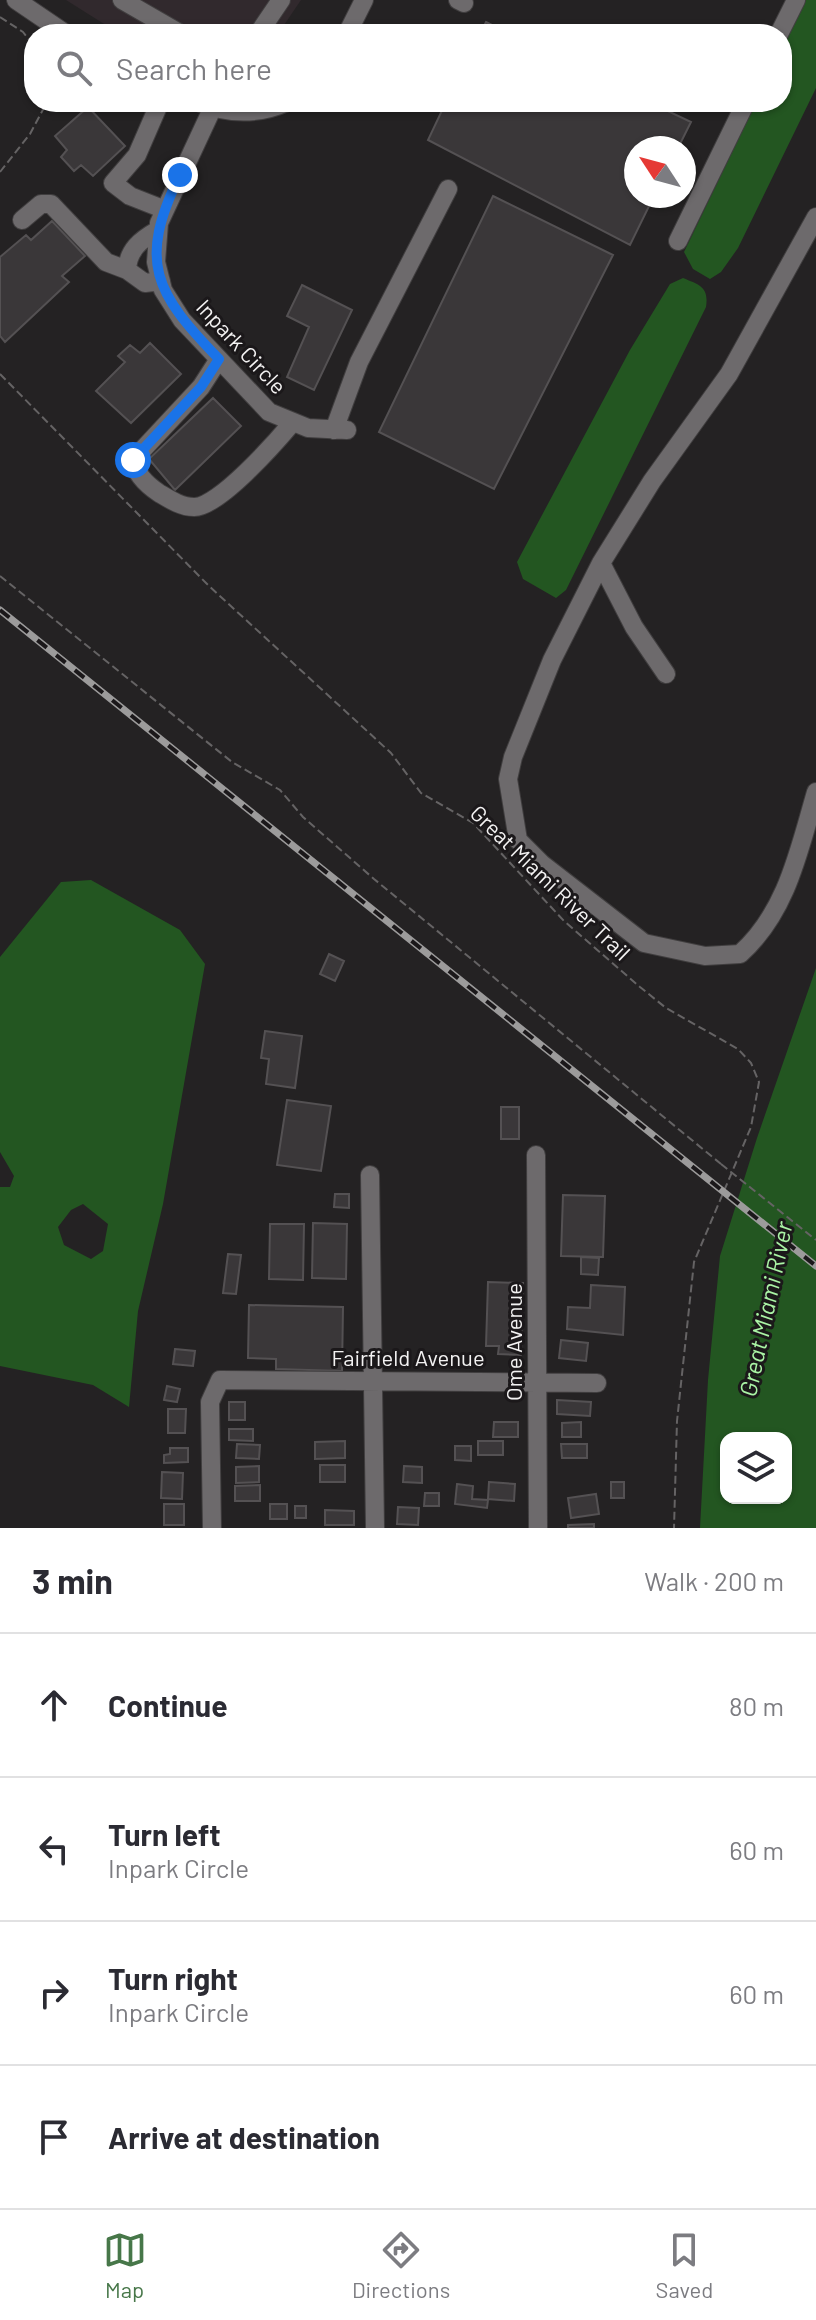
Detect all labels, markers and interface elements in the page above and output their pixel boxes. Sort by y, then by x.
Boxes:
search box [24,24,792,112]
icon: search [52,46,96,90]
text: Search here [116,50,272,86]
north arrow [624,136,696,208]
route end [162,157,198,193]
street label: Inpark Circle [192,293,292,399]
route start [115,442,151,478]
street label: Great Miami River Trail [466,799,636,965]
water label: Great Miami River [732,1218,798,1399]
street label: Ome Avenue [500,1283,526,1401]
street label: Fairfield Avenue [331,1344,485,1370]
map controls [720,1432,792,1504]
button: layers [720,1432,792,1504]
text: 3 min [32,1560,113,1601]
text: Walk · 200 m [644,1565,784,1596]
icon: ahead [32,1683,76,1727]
text: Continue [108,1687,228,1723]
text: 80 m [729,1690,784,1721]
text: Turn left [108,1816,221,1852]
icon: left [32,1827,76,1871]
text: 60 m [729,1834,784,1865]
text: Inpark Circle [108,1852,249,1883]
text: Turn right [108,1960,238,1996]
icon: right [32,1971,76,2015]
text: 60 m [729,1978,784,2009]
text: Inpark Circle [108,1996,249,2027]
icon: arrive [32,2115,76,2159]
text: Arrive at destination [108,2119,380,2155]
tab: Map [103,2228,147,2302]
tab: Directions [352,2228,450,2302]
tab: Saved [656,2228,713,2302]

